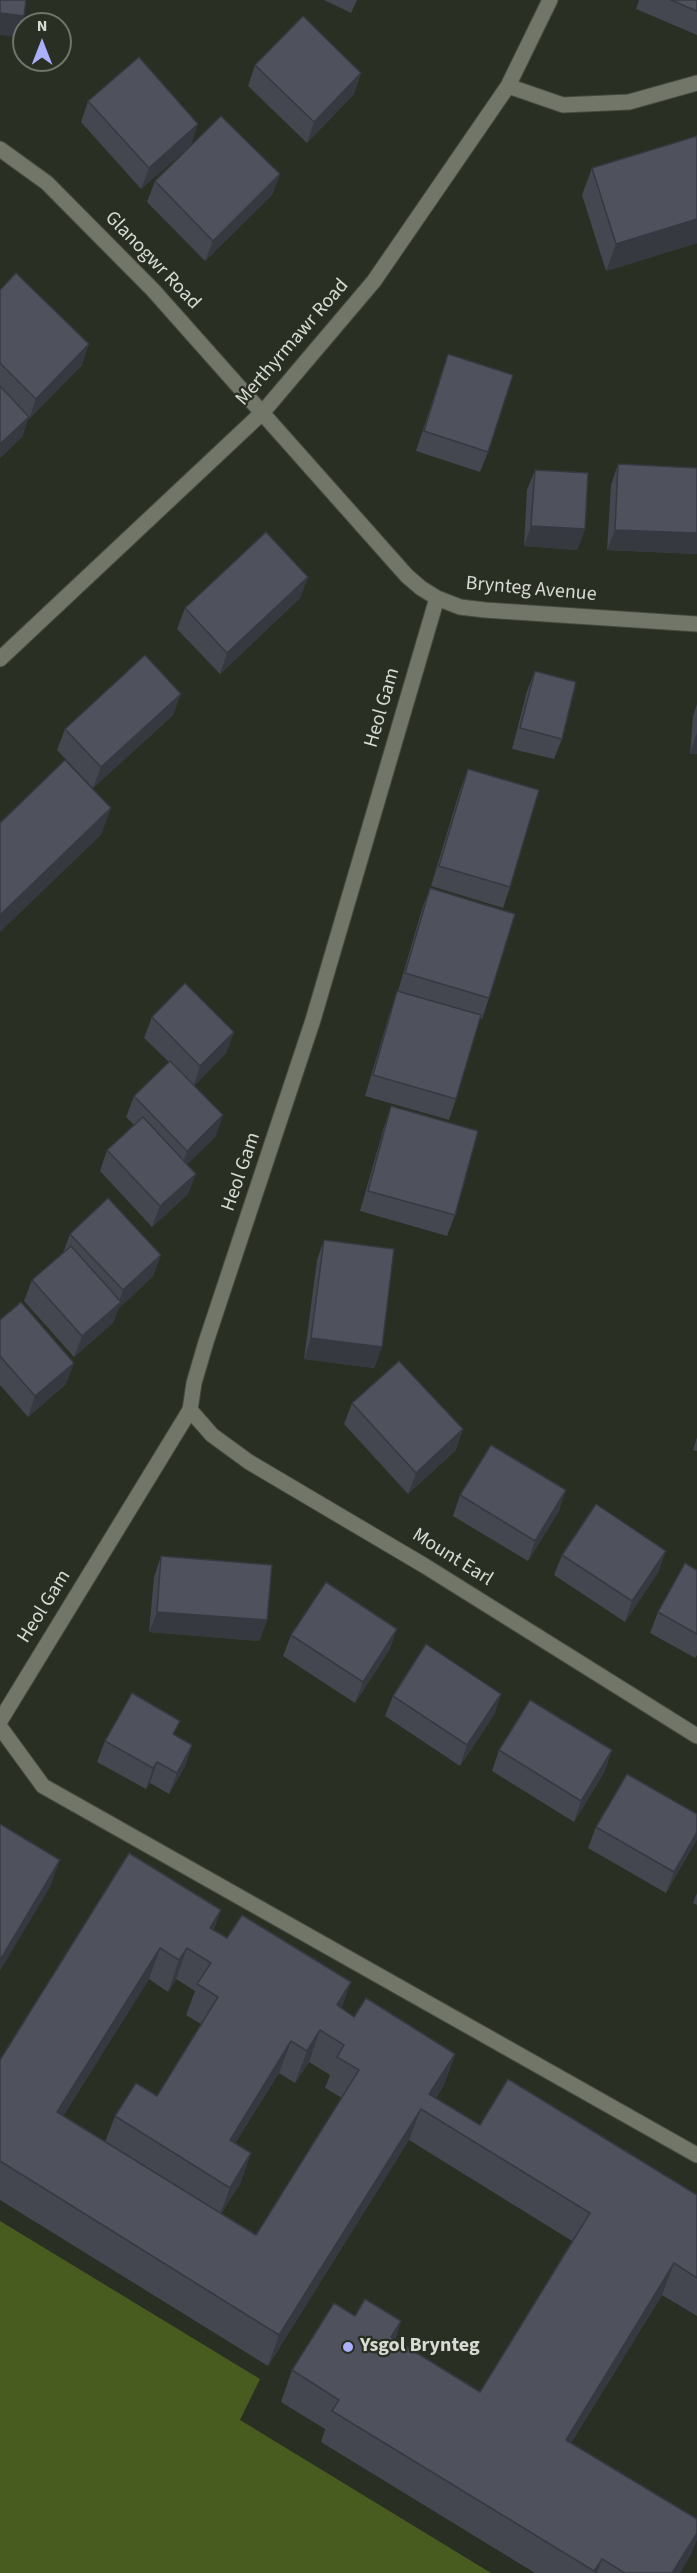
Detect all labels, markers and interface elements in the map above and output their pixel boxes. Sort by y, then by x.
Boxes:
north arrow [12,12,72,72]
text: N [37,15,47,37]
street label: Glanogwr Road [99,207,205,315]
street label: Merthyrmawr Road [231,275,355,411]
street label: Brynteg Avenue [464,572,598,608]
street label: Heol Gam [360,665,406,751]
street label: Heol Gam [217,1129,267,1215]
street label: Mount Earl [407,1524,497,1592]
street label: Heol Gam [13,1566,77,1648]
place label: Ysgol Brynteg [360,2335,480,2359]
marker: Ysgol Brynteg [341,2340,355,2354]

